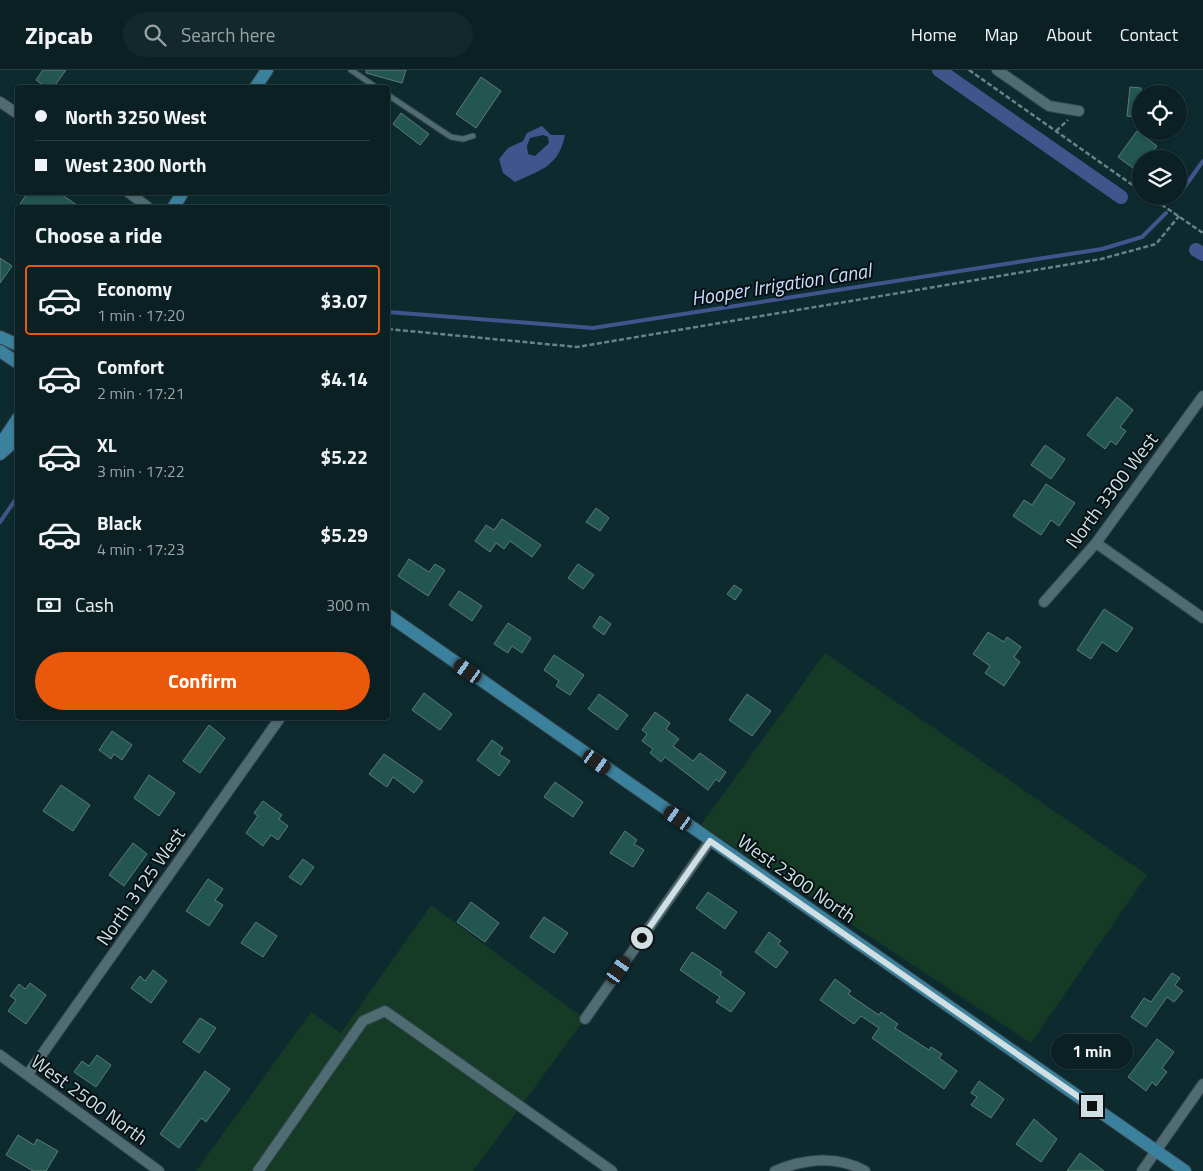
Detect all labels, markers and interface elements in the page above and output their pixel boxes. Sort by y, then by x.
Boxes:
search box [123,12,473,57]
text: Zipcab [25,17,93,53]
text: Search here [181,20,275,49]
icon: search [141,21,169,49]
text: Home [911,21,957,48]
text: Map [985,21,1018,48]
text: About [1046,21,1092,48]
text: Contact [1120,21,1178,48]
map controls [1132,85,1187,205]
button: locate [1132,85,1187,140]
text: North 3250 West [65,102,206,131]
text: West 2300 North [65,150,206,179]
button: layers [1132,150,1187,205]
text: Choose a ride [35,218,162,252]
water label: Hooper Irrigation Canal [689,254,876,314]
text: Economy [97,274,172,303]
icon: car [37,278,82,323]
text: $3.07 [321,286,368,315]
text: 1 min · 17:20 [97,303,185,327]
text: Comfort [97,352,164,381]
icon: car [37,356,82,401]
text: $4.14 [321,364,368,393]
text: 2 min · 17:21 [97,381,185,405]
street label: North 3300 West [1058,426,1165,554]
text: XL [97,430,117,459]
icon: car [37,434,82,479]
text: $5.22 [321,442,368,471]
text: 3 min · 17:22 [97,459,185,483]
text: Black [97,508,142,537]
icon: car [37,512,82,557]
text: $5.29 [321,520,368,549]
text: 4 min · 17:23 [97,537,185,561]
text: Cash [75,590,114,619]
icon: cash [35,591,63,619]
text: 300 m [326,593,370,617]
button: Confirm [35,652,370,710]
car [451,656,484,686]
car [580,747,613,777]
car [661,803,694,833]
street label: North 3125 West [88,821,192,951]
street label: West 2300 North [732,826,862,930]
route start [631,927,653,949]
car [604,953,633,987]
callout: 1 min [1051,1034,1133,1068]
text: 1 min [1073,1039,1111,1063]
street label: West 2500 North [25,1047,155,1151]
route end [1081,1095,1103,1117]

